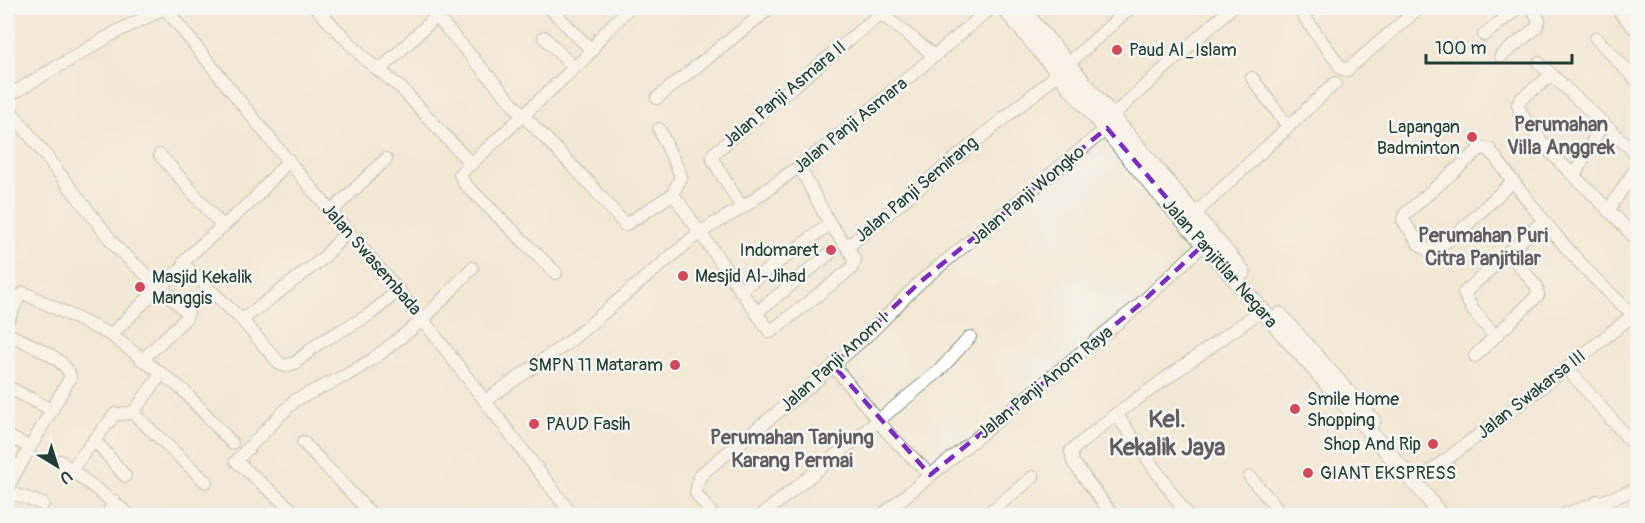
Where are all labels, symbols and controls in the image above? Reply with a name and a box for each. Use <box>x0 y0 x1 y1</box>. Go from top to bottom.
scale bar <box>1426 27 1572 65</box>
street label: Jalan Panji Asmara II <box>718 36 850 152</box>
text: 100 m <box>1435 37 1487 60</box>
place label: Paud Al_Islam <box>1129 39 1237 62</box>
marker: Paud Al_Islam <box>1110 43 1124 57</box>
street label: Jalan Panji Asmara <box>789 72 911 178</box>
district label: Perumahan Villa Anggrek <box>1507 112 1616 160</box>
place label: Lapangan Badminton <box>1377 116 1460 160</box>
marker: Lapangan Badminton <box>1465 130 1479 144</box>
street label: Jalan Panji Semirang <box>850 131 983 248</box>
street label: Jalan Panji Wongko <box>965 140 1090 250</box>
street label: Jalan Panjitilar Negara <box>1157 194 1282 333</box>
street label: Jalan Swasembada <box>317 198 427 320</box>
district label: Perumahan Puri Citra Panjitilar <box>1418 223 1548 271</box>
place label: Indomaret <box>740 239 820 262</box>
marker: Indomaret <box>824 243 838 257</box>
place label: Mesjid Al-Jihad <box>695 265 806 288</box>
place label: Masjid Kekalik Manggis <box>152 266 253 310</box>
marker: Mesjid Al-Jihad <box>676 269 690 283</box>
marker: Masjid Kekalik Manggis <box>133 280 147 294</box>
street label: Jalan Panji Anom I <box>775 308 893 417</box>
street label: Jalan Panji Anom Raya <box>973 321 1118 444</box>
street label: Jalan Swakarsa III <box>1472 345 1590 444</box>
place label: SMPN 11 Mataram <box>528 354 663 377</box>
marker: SMPN 11 Mataram <box>668 358 682 372</box>
place label: Smile Home Shopping <box>1307 388 1399 432</box>
marker: Smile Home Shopping <box>1288 402 1302 416</box>
district label: Kel. Kekalik Jaya <box>1109 405 1225 462</box>
place label: PAUD Fasih <box>546 413 631 436</box>
marker: PAUD Fasih <box>527 417 541 431</box>
district label: Perumahan Tanjung Karang Permai <box>710 425 874 473</box>
place label: Shop And Rip <box>1323 433 1421 456</box>
north arrow <box>27 436 87 496</box>
marker: Shop And Rip <box>1426 437 1440 451</box>
place label: GIANT EKSPRESS <box>1320 462 1456 485</box>
text: U <box>55 466 76 488</box>
marker: GIANT EKSPRESS <box>1301 466 1315 480</box>

